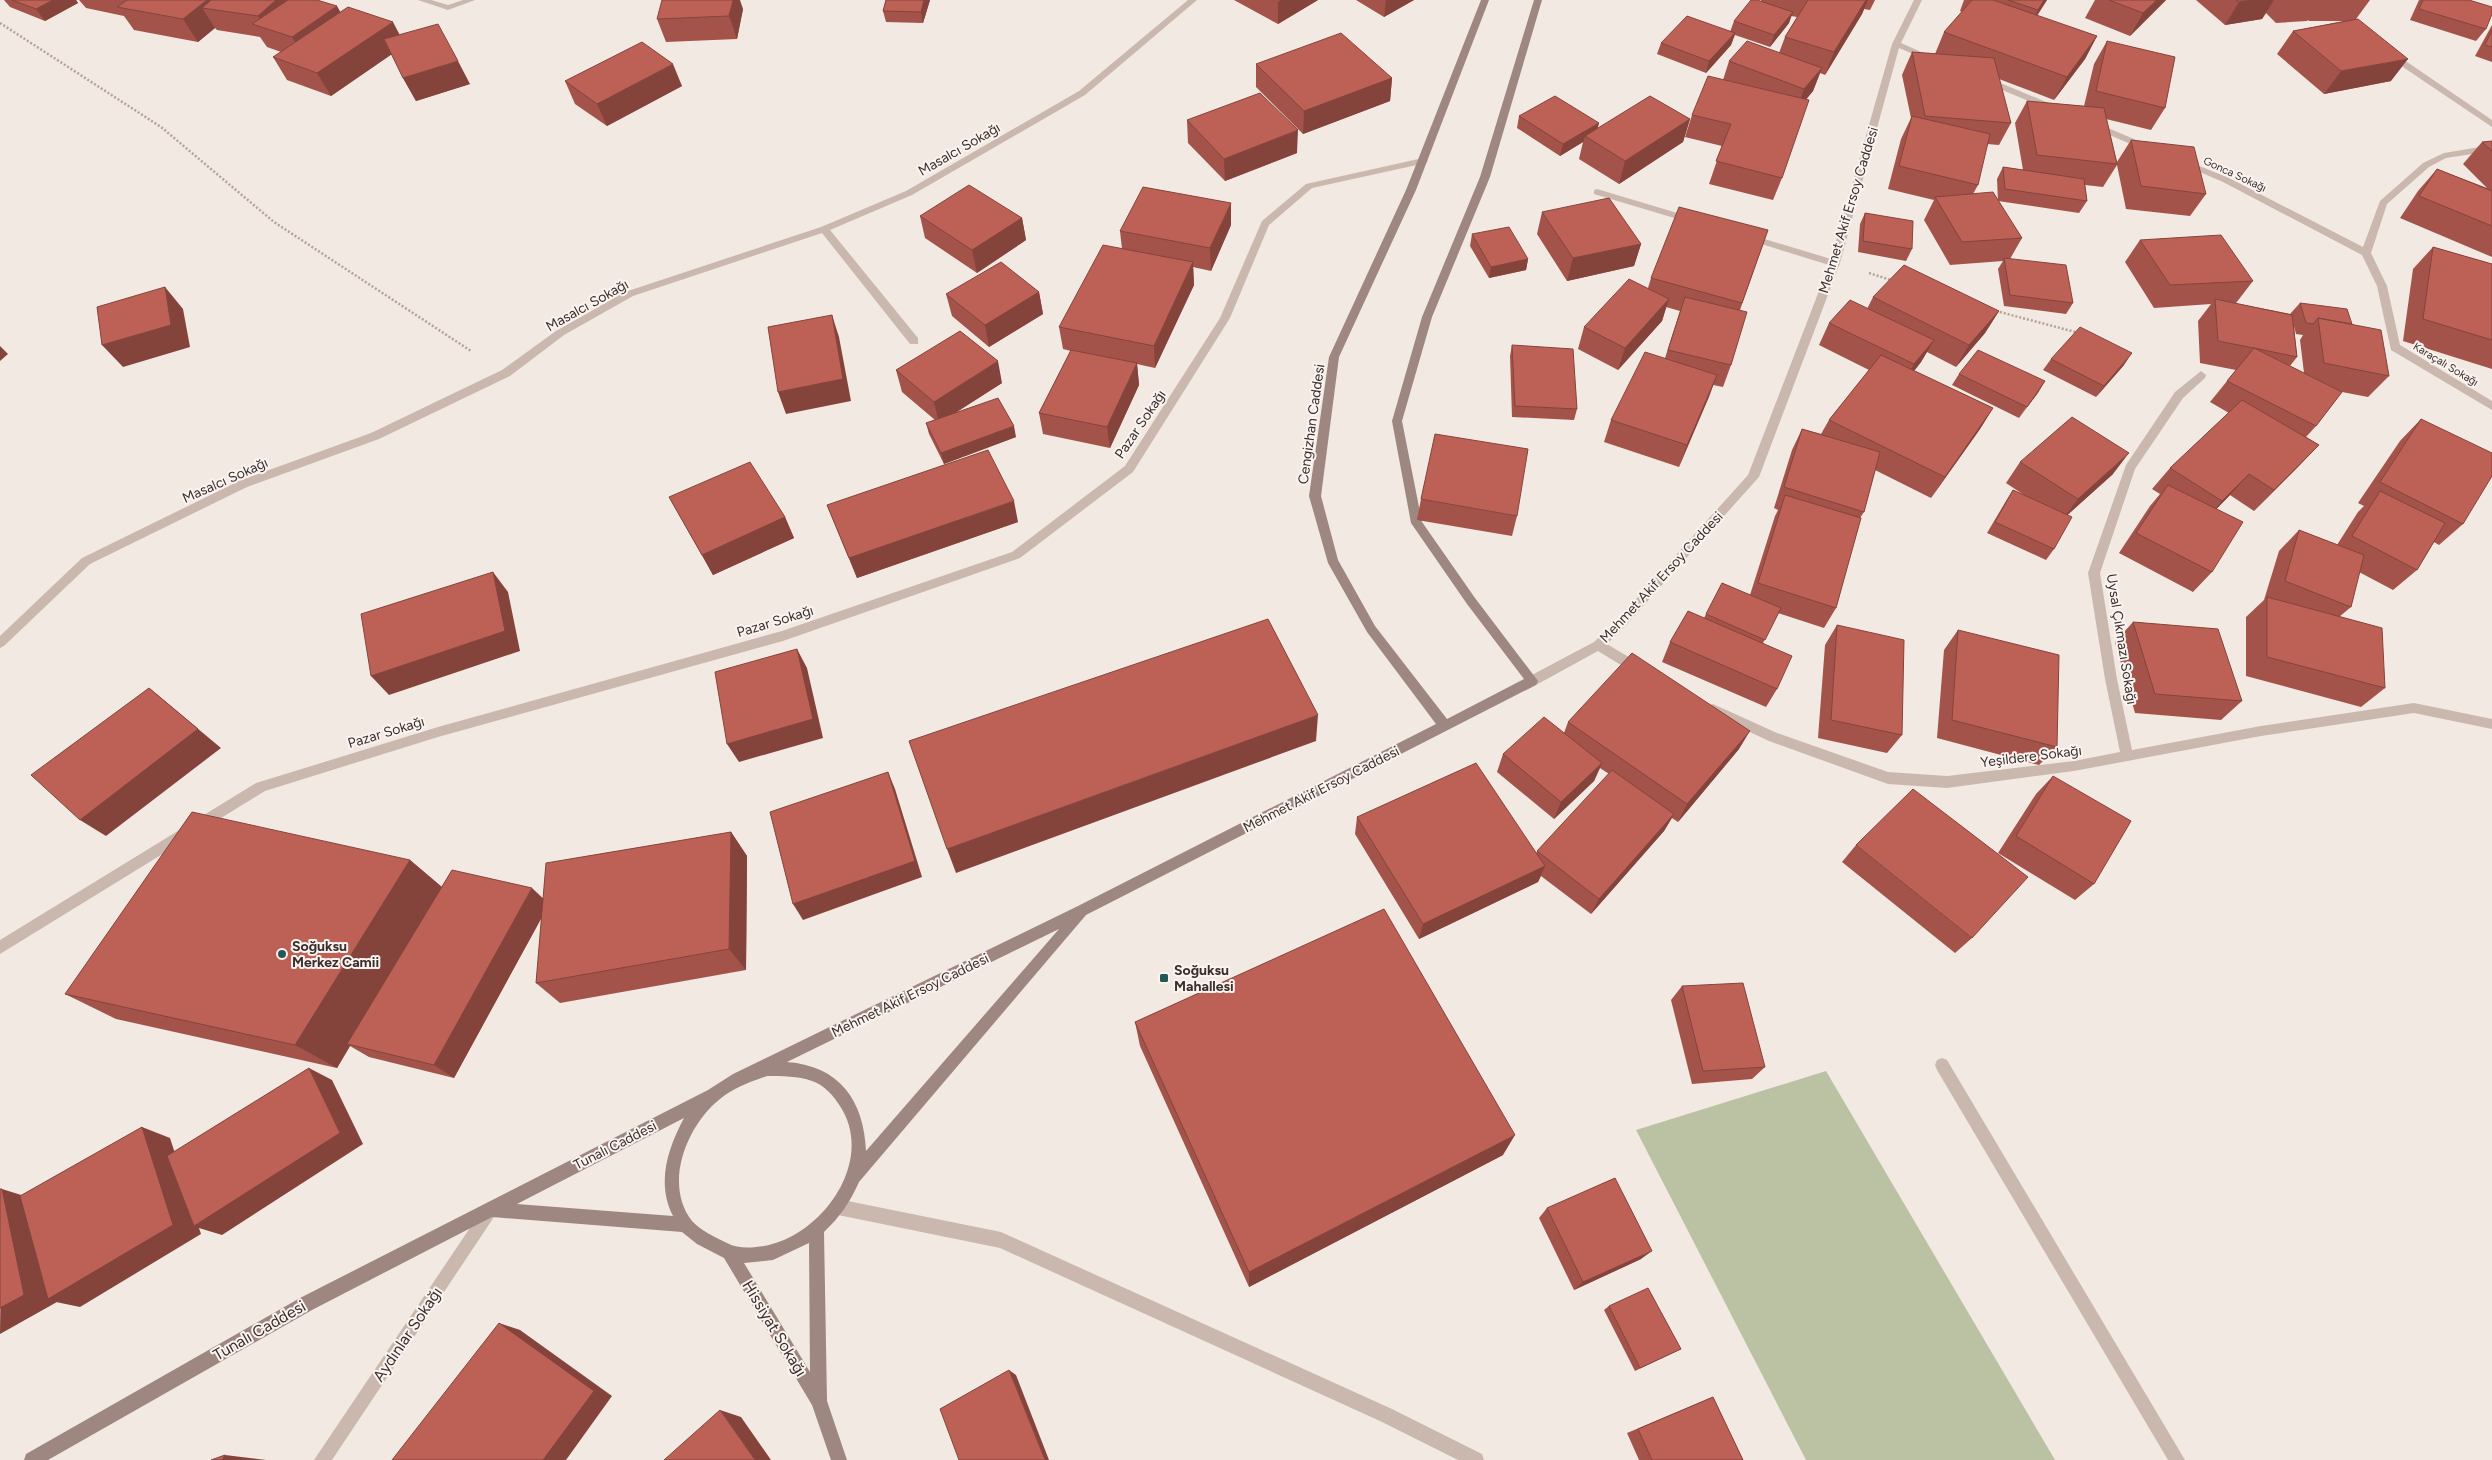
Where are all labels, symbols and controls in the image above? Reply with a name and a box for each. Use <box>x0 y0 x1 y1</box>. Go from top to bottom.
street label: Masalcı Sokağı <box>915 119 1003 180</box>
street label: Mehmet Akif Ersoy Caddesi <box>1815 125 1882 295</box>
street label: Gonca Sokağı <box>2201 154 2268 195</box>
street label: Masalcı Sokağı <box>543 276 632 335</box>
street label: Karaçalı Sokağı <box>2411 340 2481 389</box>
street label: Cengizhan Caddesi <box>1295 363 1328 485</box>
street label: Pazar Sokağı <box>1111 387 1170 462</box>
street label: Masalcı Sokağı <box>180 454 271 507</box>
street label: Mehmet Akif Ersoy Caddesi <box>1596 508 1727 646</box>
street label: Uysal Çıkmazı Sokağı <box>2103 572 2140 706</box>
street label: Pazar Sokağı <box>735 602 816 641</box>
street label: Pazar Sokağı <box>346 713 427 752</box>
street label: Yeşildere Sokağı <box>1979 742 2083 771</box>
street label: Mehmet Akif Ersoy Caddesi <box>1240 743 1402 836</box>
place label: Soğuksu Merkez Camii <box>292 938 379 971</box>
marker: Soğuksu Merkez Camii <box>276 948 288 960</box>
street label: Mehmet Akif Ersoy Caddesi <box>829 950 992 1041</box>
place label: Soğuksu Mahallesi <box>1174 962 1234 995</box>
marker: Soğuksu Mahallesi <box>1158 972 1170 984</box>
street label: Tunalı Caddesi <box>571 1117 659 1174</box>
street label: Hissiyat Sokağı <box>738 1277 811 1380</box>
street label: Aydınlar Sokağı <box>369 1283 446 1385</box>
street label: Tunalı Caddesi <box>210 1296 309 1365</box>

